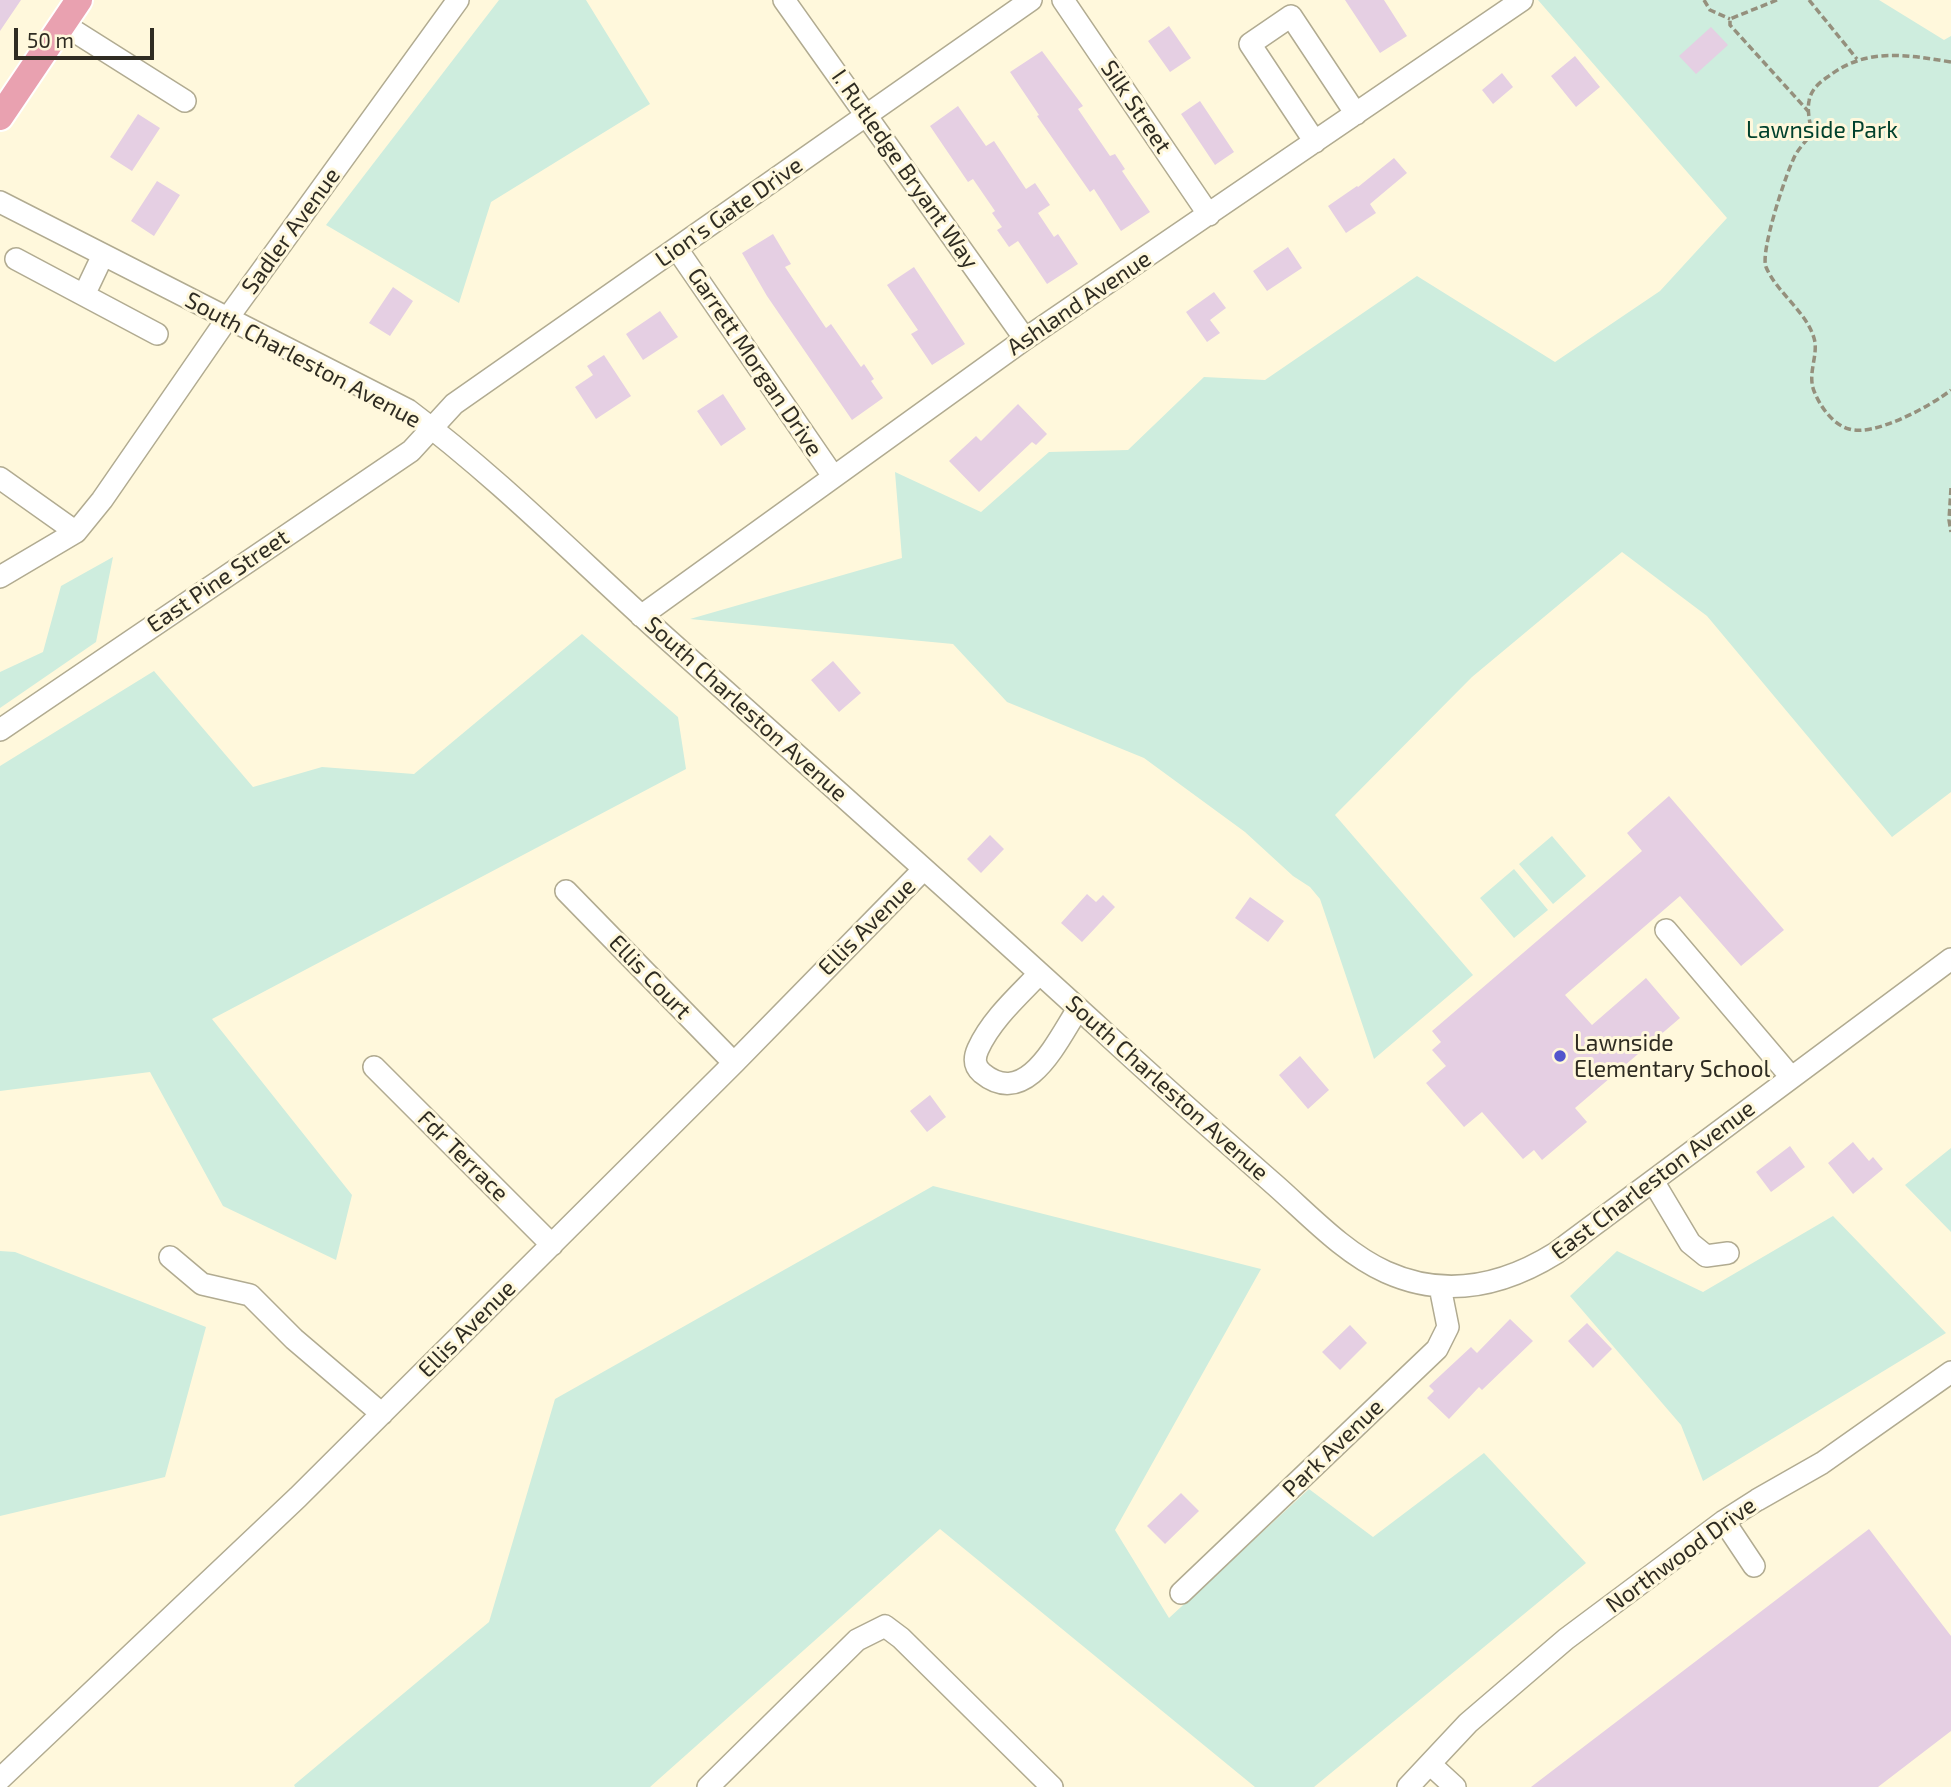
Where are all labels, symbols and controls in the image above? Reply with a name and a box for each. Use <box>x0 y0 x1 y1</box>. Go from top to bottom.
scale bar <box>18 14 158 58</box>
text: 50 m <box>27 27 74 52</box>
street label: Silk Street <box>1095 55 1177 159</box>
street label: I. Rutledge Bryant Way <box>826 64 984 274</box>
park label: Lawnside Park <box>1746 116 1898 144</box>
street label: Lion's Gate Drive <box>650 151 808 273</box>
street label: Sadler Avenue <box>236 162 346 300</box>
street label: Ashland Avenue <box>1002 245 1156 361</box>
street label: Garrett Morgan Drive <box>682 263 828 461</box>
street label: South Charleston Avenue <box>180 286 426 434</box>
street label: East Pine Street <box>142 523 294 639</box>
street label: South Charleston Avenue <box>639 611 853 807</box>
street label: Ellis Avenue <box>813 873 921 981</box>
street label: Ellis Court <box>603 929 697 1025</box>
street label: South Charleston Avenue <box>1060 990 1274 1186</box>
place label: Lawnside Elementary School <box>1574 1029 1770 1083</box>
marker: Lawnside Elementary School <box>1552 1048 1568 1064</box>
street label: East Charleston Avenue <box>1546 1094 1760 1266</box>
street label: Fdr Terrace <box>412 1105 514 1207</box>
street label: Ellis Avenue <box>413 1275 521 1383</box>
street label: Park Avenue <box>1277 1393 1389 1503</box>
street label: Northwood Drive <box>1601 1491 1761 1619</box>

